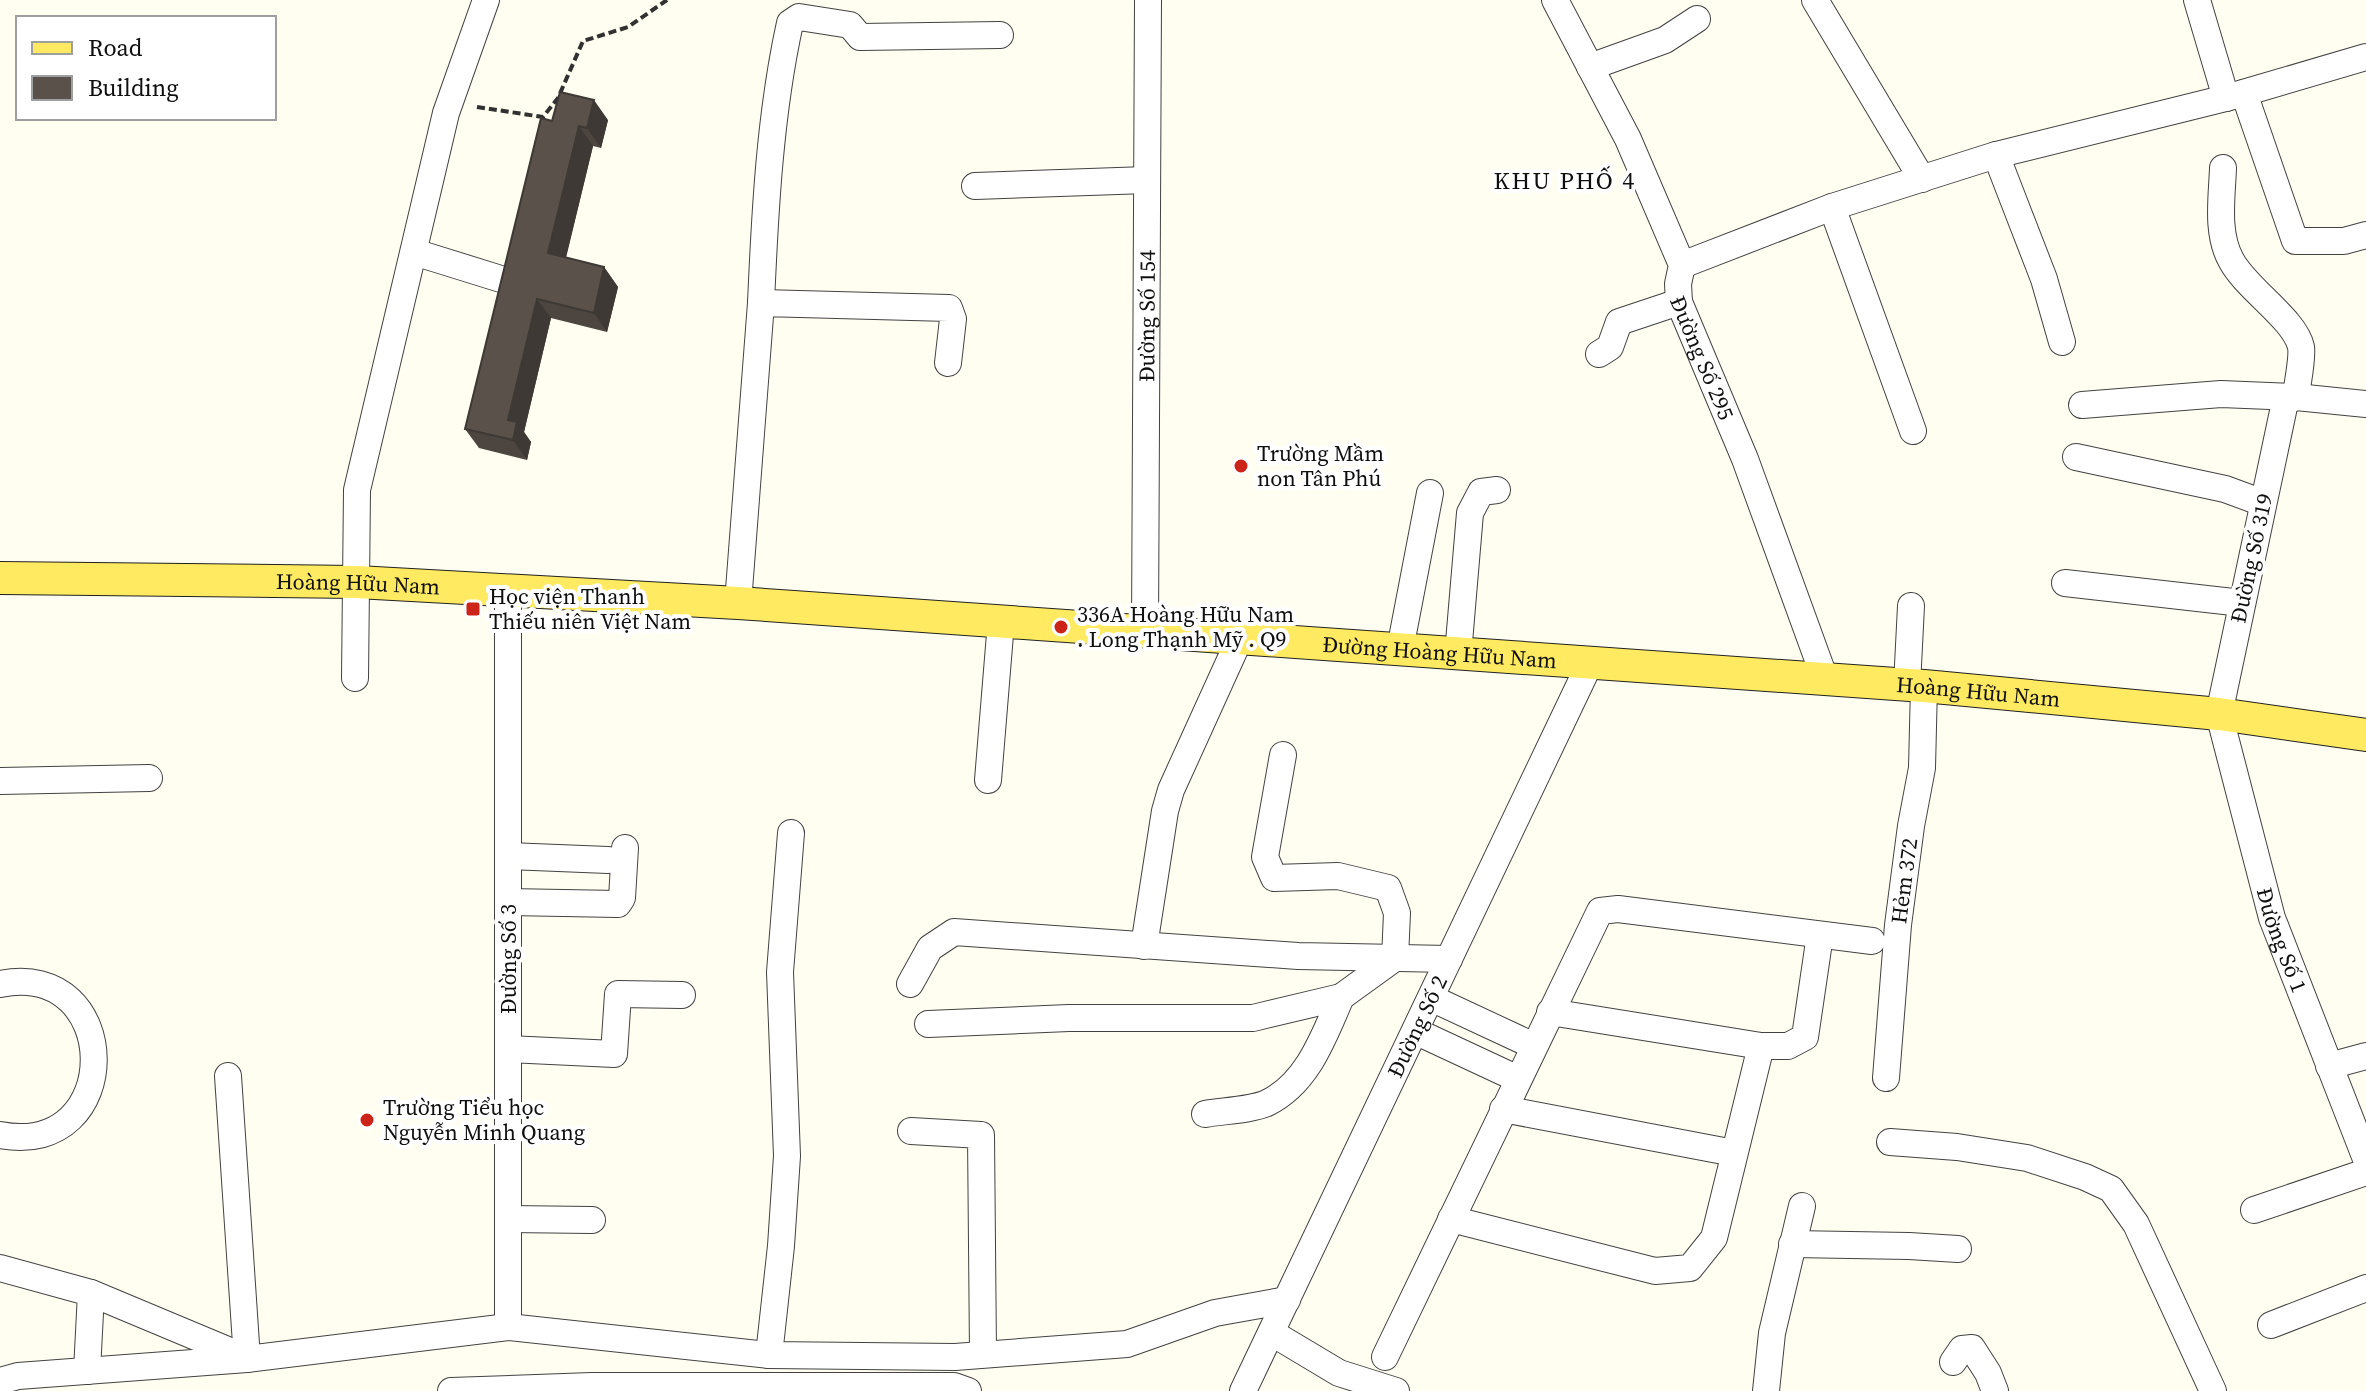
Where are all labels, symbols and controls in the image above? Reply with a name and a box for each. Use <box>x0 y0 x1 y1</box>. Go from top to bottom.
legend <box>16 16 276 120</box>
text: Road <box>88 31 143 64</box>
text: Building <box>88 71 179 104</box>
district label: KHU PHỐ 4 <box>1494 164 1636 197</box>
street label: Đường Số 154 <box>1131 250 1162 382</box>
street label: Đường Số 295 <box>1663 291 1742 424</box>
place label: Trường Mầm non Tân Phú <box>1257 438 1384 493</box>
marker: Trường Mầm non Tân Phú <box>1232 457 1250 475</box>
street label: Đường Số 319 <box>2223 490 2279 626</box>
street label: Hoàng Hữu Nam <box>276 566 441 602</box>
place label: Học viện Thanh Thiếu niên Việt Nam <box>489 581 691 636</box>
place label: 336A Hoàng Hữu Nam . Long Thạnh Mỹ . Q9 <box>1077 599 1294 654</box>
marker: Học viện Thanh Thiếu niên Việt Nam <box>464 600 482 618</box>
marker: 336A Hoàng Hữu Nam . Long Thạnh Mỹ . Q9 <box>1052 618 1070 636</box>
street label: Đường Hoàng Hữu Nam <box>1321 629 1558 675</box>
street label: Hoàng Hữu Nam <box>1895 669 2062 714</box>
street label: Hẻm 372 <box>1883 836 1924 926</box>
street label: Đường Số 1 <box>2250 884 2315 997</box>
street label: Đường Số 3 <box>493 904 523 1014</box>
street label: Đường Số 2 <box>1380 970 1454 1082</box>
place label: Trường Tiểu học Nguyễn Minh Quang <box>383 1092 585 1147</box>
marker: Trường Tiểu học Nguyễn Minh Quang <box>358 1111 376 1129</box>

